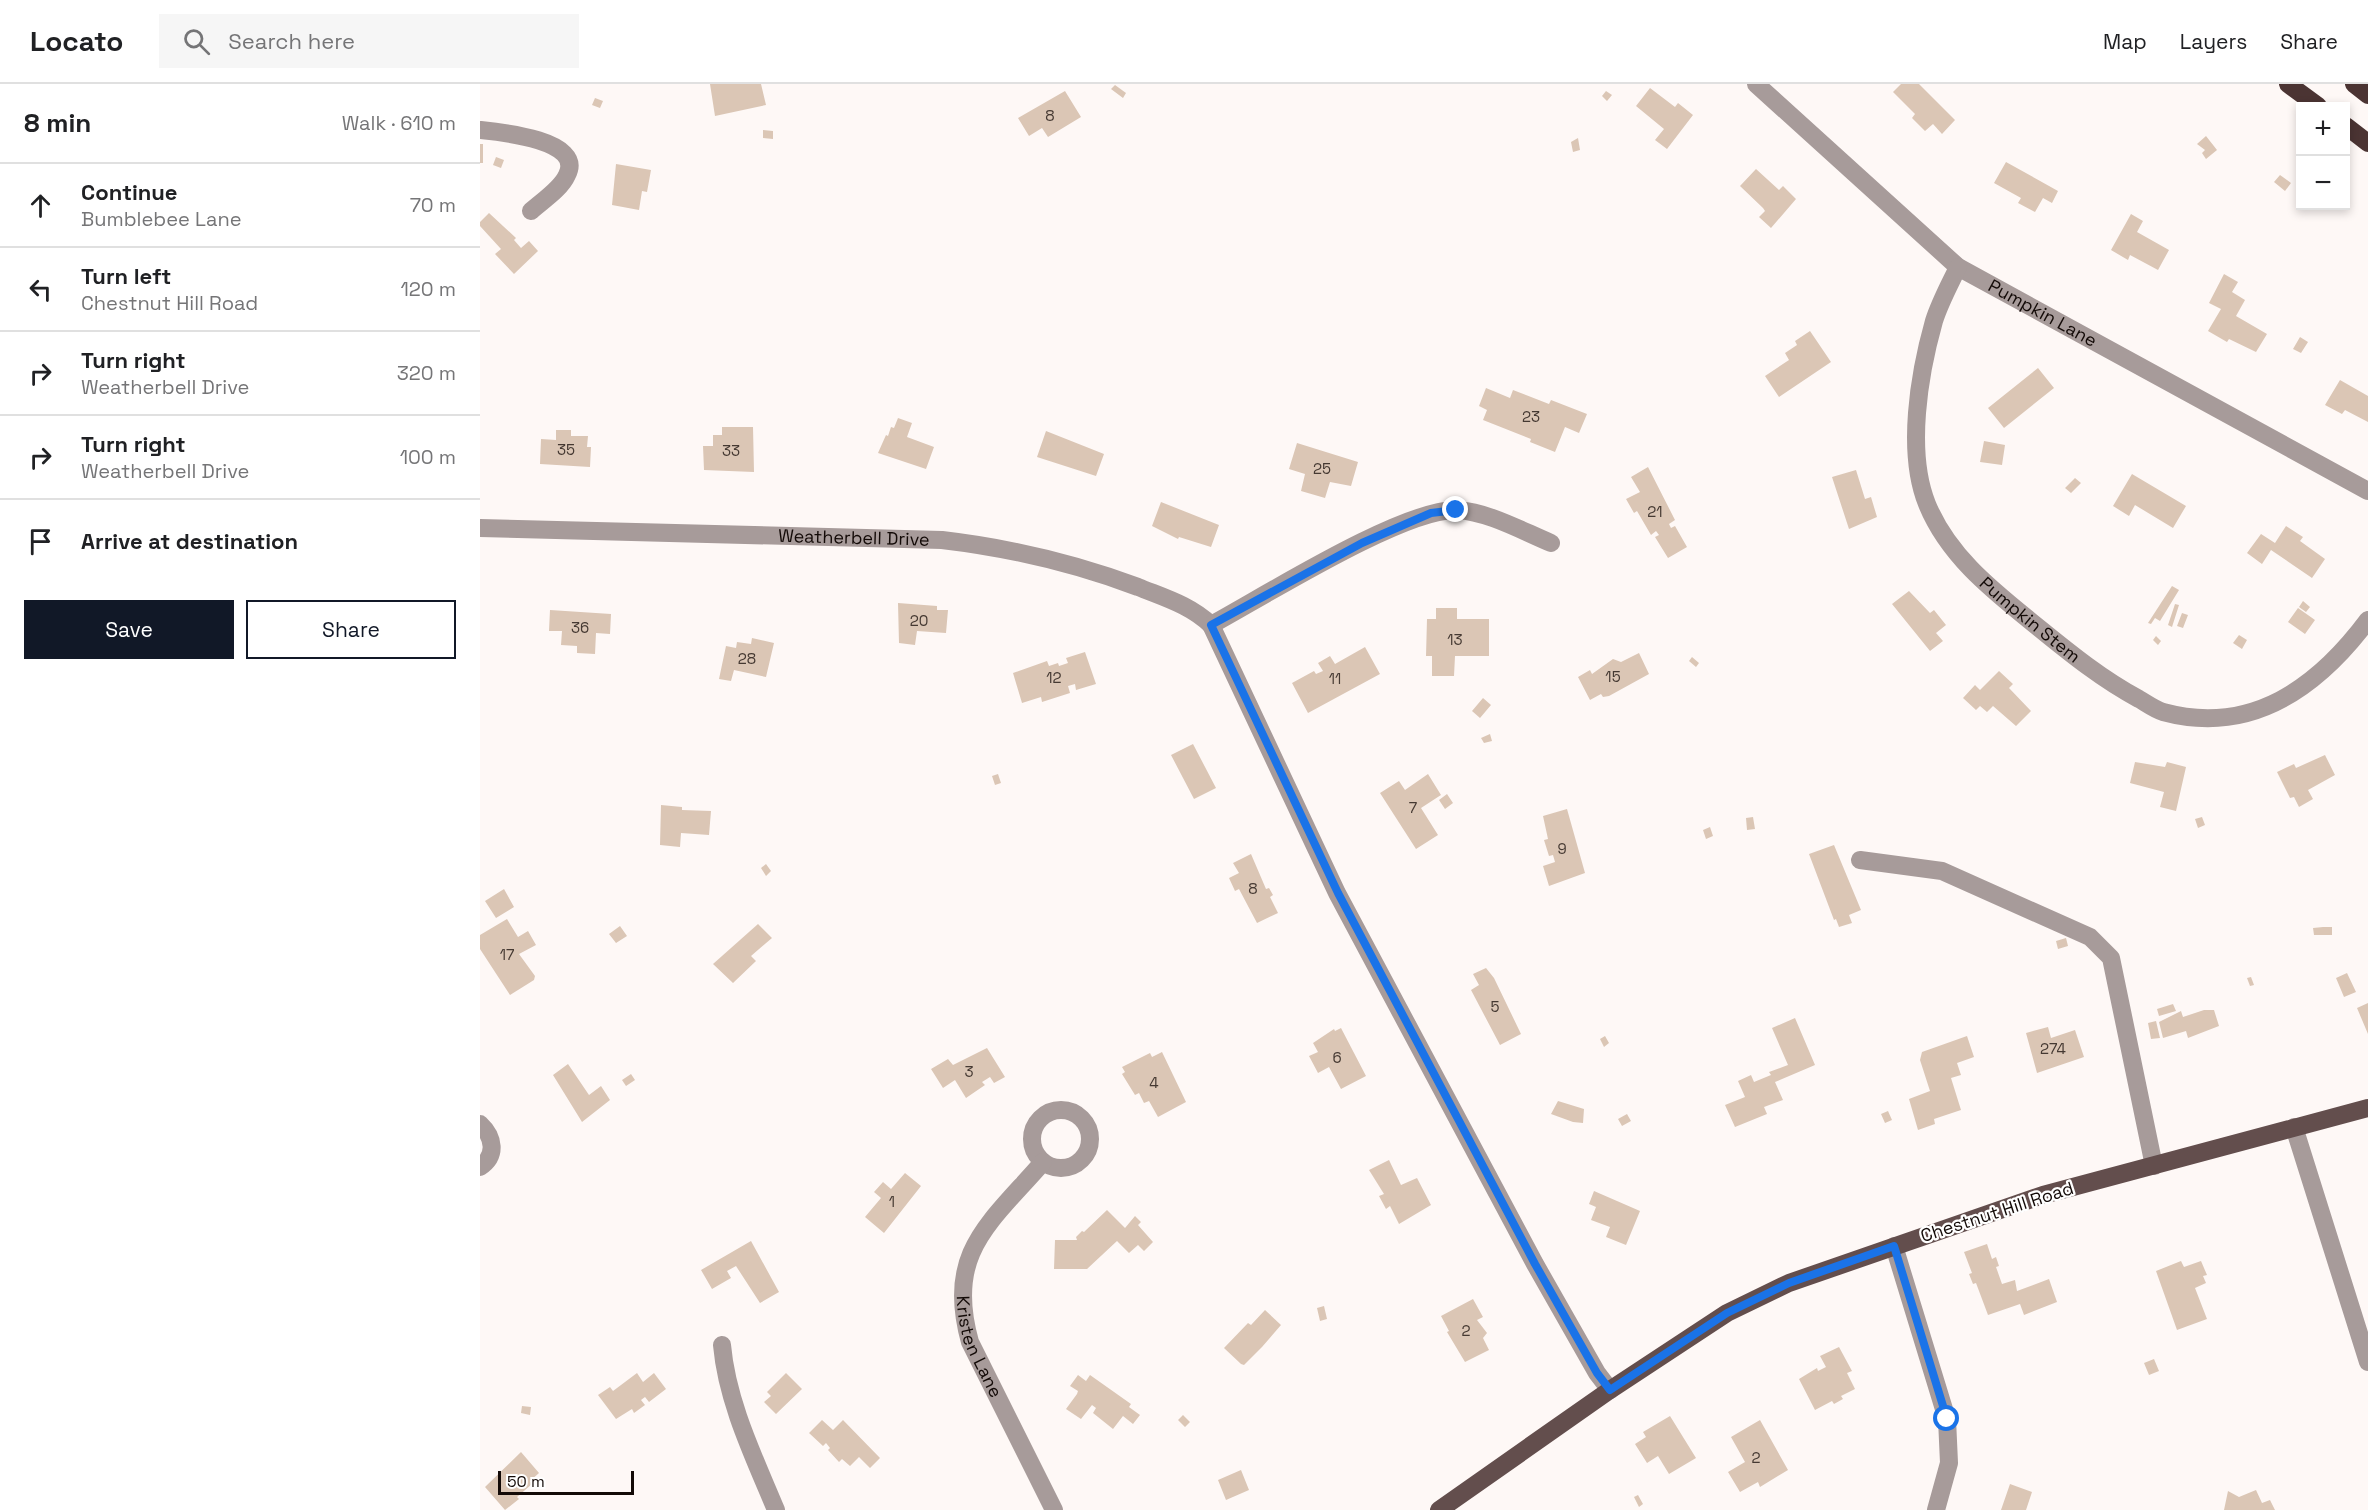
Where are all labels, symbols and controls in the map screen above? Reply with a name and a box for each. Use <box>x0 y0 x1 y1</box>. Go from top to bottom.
search box <box>159 14 579 68</box>
text: Locato <box>30 23 123 59</box>
icon: search <box>180 25 213 58</box>
text: Search here <box>228 27 355 55</box>
text: Map <box>2103 28 2147 55</box>
text: Layers <box>2180 28 2247 55</box>
text: Share <box>2280 28 2338 55</box>
map controls <box>2296 102 2350 210</box>
button: + <box>2296 102 2350 156</box>
text: 8 min <box>24 106 91 140</box>
house number: 8 <box>1045 106 1055 125</box>
text: Walk · 610 m <box>342 110 456 136</box>
button: − <box>2296 156 2350 210</box>
text: Continue <box>81 178 177 206</box>
icon: ahead <box>24 189 57 222</box>
text: 70 m <box>410 192 456 218</box>
text: Bumblebee Lane <box>81 206 242 232</box>
text: Turn left <box>81 262 171 290</box>
icon: left <box>24 273 57 306</box>
street label: Pumpkin Lane <box>1984 274 2101 352</box>
text: 120 m <box>400 276 456 302</box>
text: Chestnut Hill Road <box>81 290 258 316</box>
text: Turn right <box>81 346 186 374</box>
icon: right <box>24 357 57 390</box>
text: 320 m <box>397 360 456 386</box>
text: Weatherbell Drive <box>81 374 249 400</box>
house number: 23 <box>1522 407 1540 426</box>
text: Turn right <box>81 430 186 458</box>
house number: 35 <box>557 440 575 459</box>
icon: right <box>24 441 57 474</box>
house number: 33 <box>722 441 740 460</box>
text: 100 m <box>400 444 456 470</box>
text: Weatherbell Drive <box>81 458 249 484</box>
house number: 25 <box>1313 459 1331 478</box>
route end <box>1442 496 1468 522</box>
house number: 21 <box>1647 502 1663 521</box>
street label: Weatherbell Drive <box>778 524 930 551</box>
icon: arrive <box>24 525 57 558</box>
text: Arrive at destination <box>81 527 298 555</box>
street label: Pumpkin Stem <box>1975 571 2085 668</box>
button: Save <box>24 600 234 659</box>
button: Share <box>246 600 456 659</box>
house number: 20 <box>910 611 928 630</box>
house number: 36 <box>571 618 589 637</box>
house number: 13 <box>1447 630 1463 649</box>
house number: 28 <box>738 649 756 668</box>
house number: 15 <box>1605 667 1621 686</box>
house number: 12 <box>1046 668 1062 687</box>
house number: 11 <box>1329 669 1341 688</box>
house number: 7 <box>1409 798 1417 817</box>
house number: 9 <box>1557 839 1567 858</box>
house number: 8 <box>1248 879 1258 898</box>
house number: 17 <box>500 945 514 964</box>
house number: 5 <box>1491 997 1500 1016</box>
house number: 274 <box>2040 1039 2066 1058</box>
house number: 6 <box>1332 1048 1342 1067</box>
house number: 3 <box>964 1062 974 1081</box>
house number: 4 <box>1149 1073 1159 1092</box>
street label: Chestnut Hill Road <box>1917 1176 2076 1247</box>
house number: 1 <box>889 1192 895 1211</box>
street label: Kristen Lane <box>952 1295 1008 1401</box>
house number: 2 <box>1461 1321 1471 1340</box>
route start <box>1933 1405 1959 1431</box>
house number: 2 <box>1751 1448 1761 1467</box>
scale bar <box>498 1468 634 1496</box>
text: 50 m <box>507 1471 545 1492</box>

